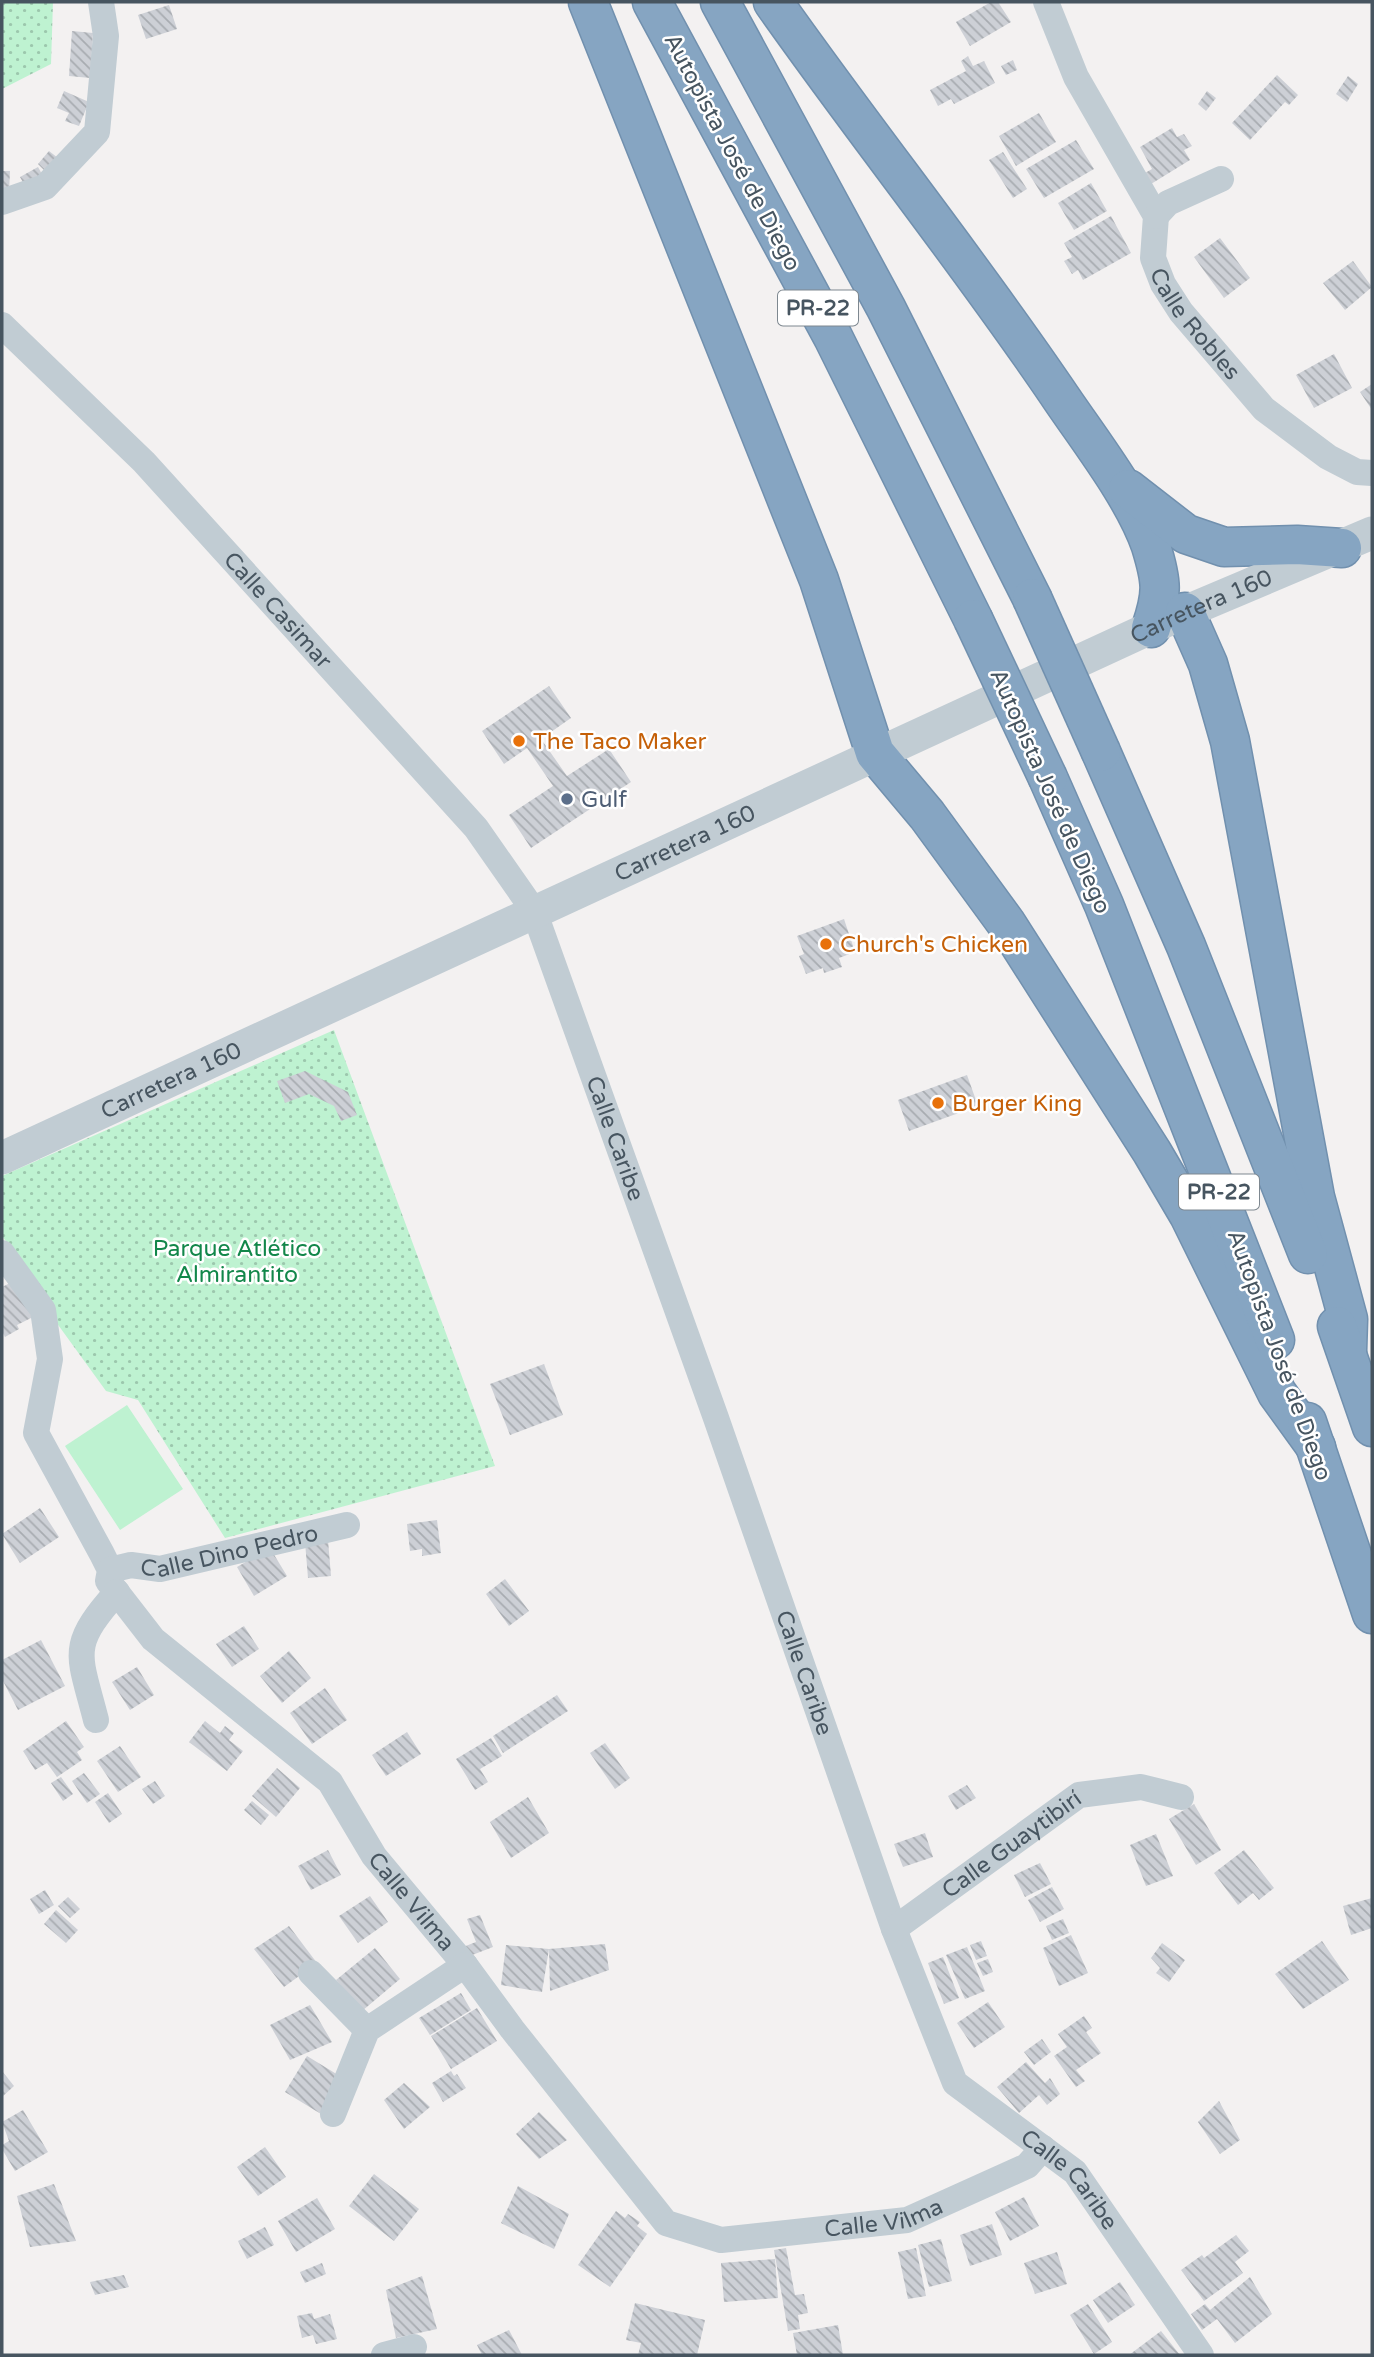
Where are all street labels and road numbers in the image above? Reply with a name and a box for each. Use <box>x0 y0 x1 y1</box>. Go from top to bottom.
street label: Autopista José de Diego <box>658 29 807 276</box>
street label: Calle Robles <box>1143 264 1246 386</box>
road number: PR-22 <box>778 290 858 326</box>
street label: Calle Casimar <box>217 546 338 675</box>
street label: Carretera 160 <box>1126 564 1277 650</box>
street label: Autopista José de Diego <box>983 665 1117 918</box>
street label: Carretera 160 <box>610 799 760 888</box>
street label: Carretera 160 <box>96 1036 246 1126</box>
street label: Calle Caribe <box>579 1072 650 1205</box>
road number: PR-22 <box>1179 1174 1259 1210</box>
street label: Autopista José de Diego <box>1221 1226 1338 1485</box>
street label: Calle Dino Pedro <box>139 1519 321 1584</box>
street label: Calle Caribe <box>769 1607 838 1739</box>
street label: Calle Guaytibirí <box>937 1785 1088 1905</box>
street label: Calle Vilma <box>362 1847 460 1957</box>
street label: Calle Caribe <box>1015 2124 1124 2235</box>
street label: Calle Vilma <box>823 2193 947 2244</box>

